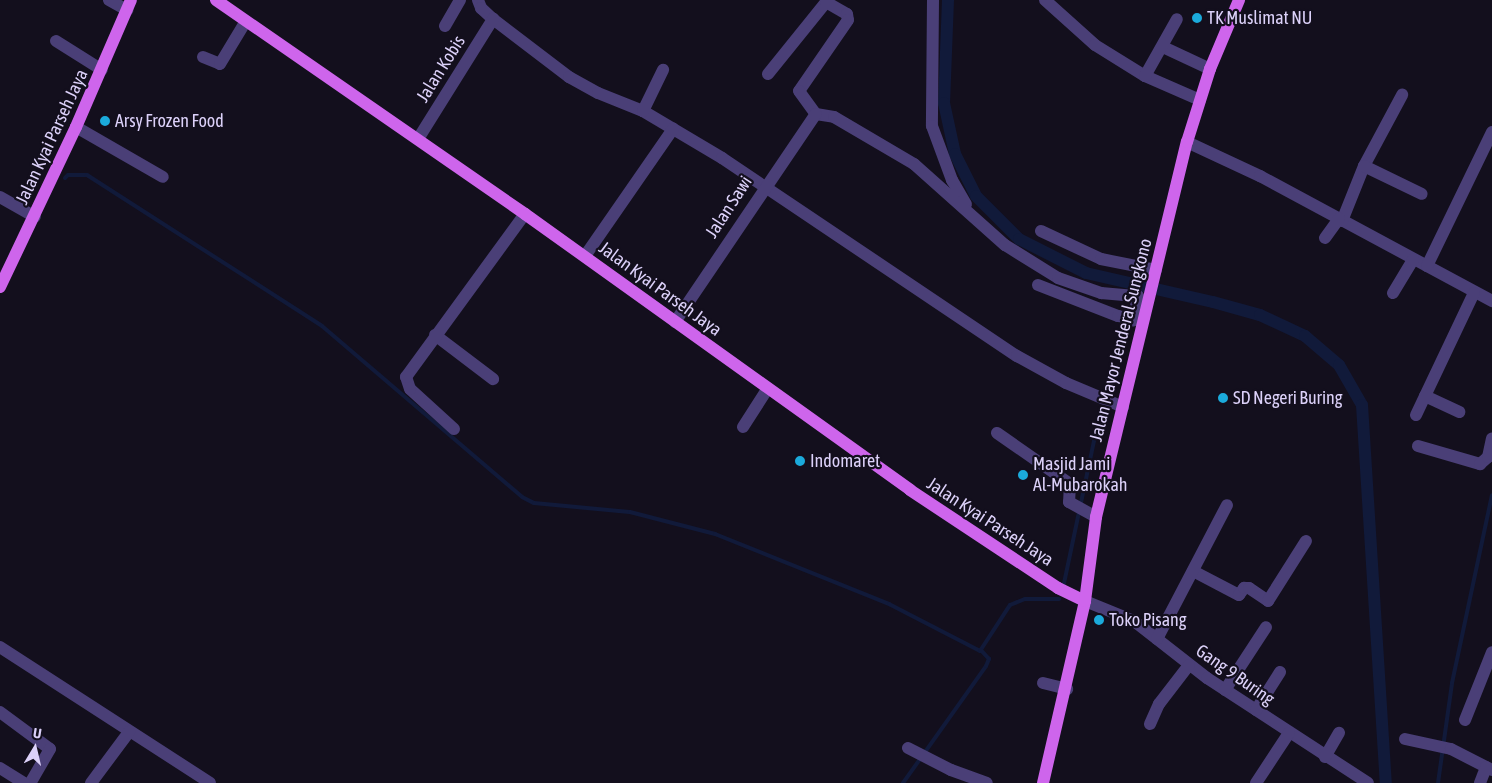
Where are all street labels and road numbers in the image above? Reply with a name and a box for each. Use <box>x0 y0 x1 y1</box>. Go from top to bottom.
street label: Jalan Kobis <box>412 32 470 106</box>
street label: Jalan Kyai Parseh Jaya <box>11 66 93 208</box>
street label: Jalan Sawi <box>701 172 757 242</box>
street label: Jalan Mayor Jenderal Sungkono <box>1085 236 1157 444</box>
street label: Jalan Kyai Parseh Jaya <box>594 237 726 341</box>
street label: Jalan Kyai Parseh Jaya <box>923 473 1057 571</box>
street label: Gang 9 Buring <box>1192 640 1278 710</box>

